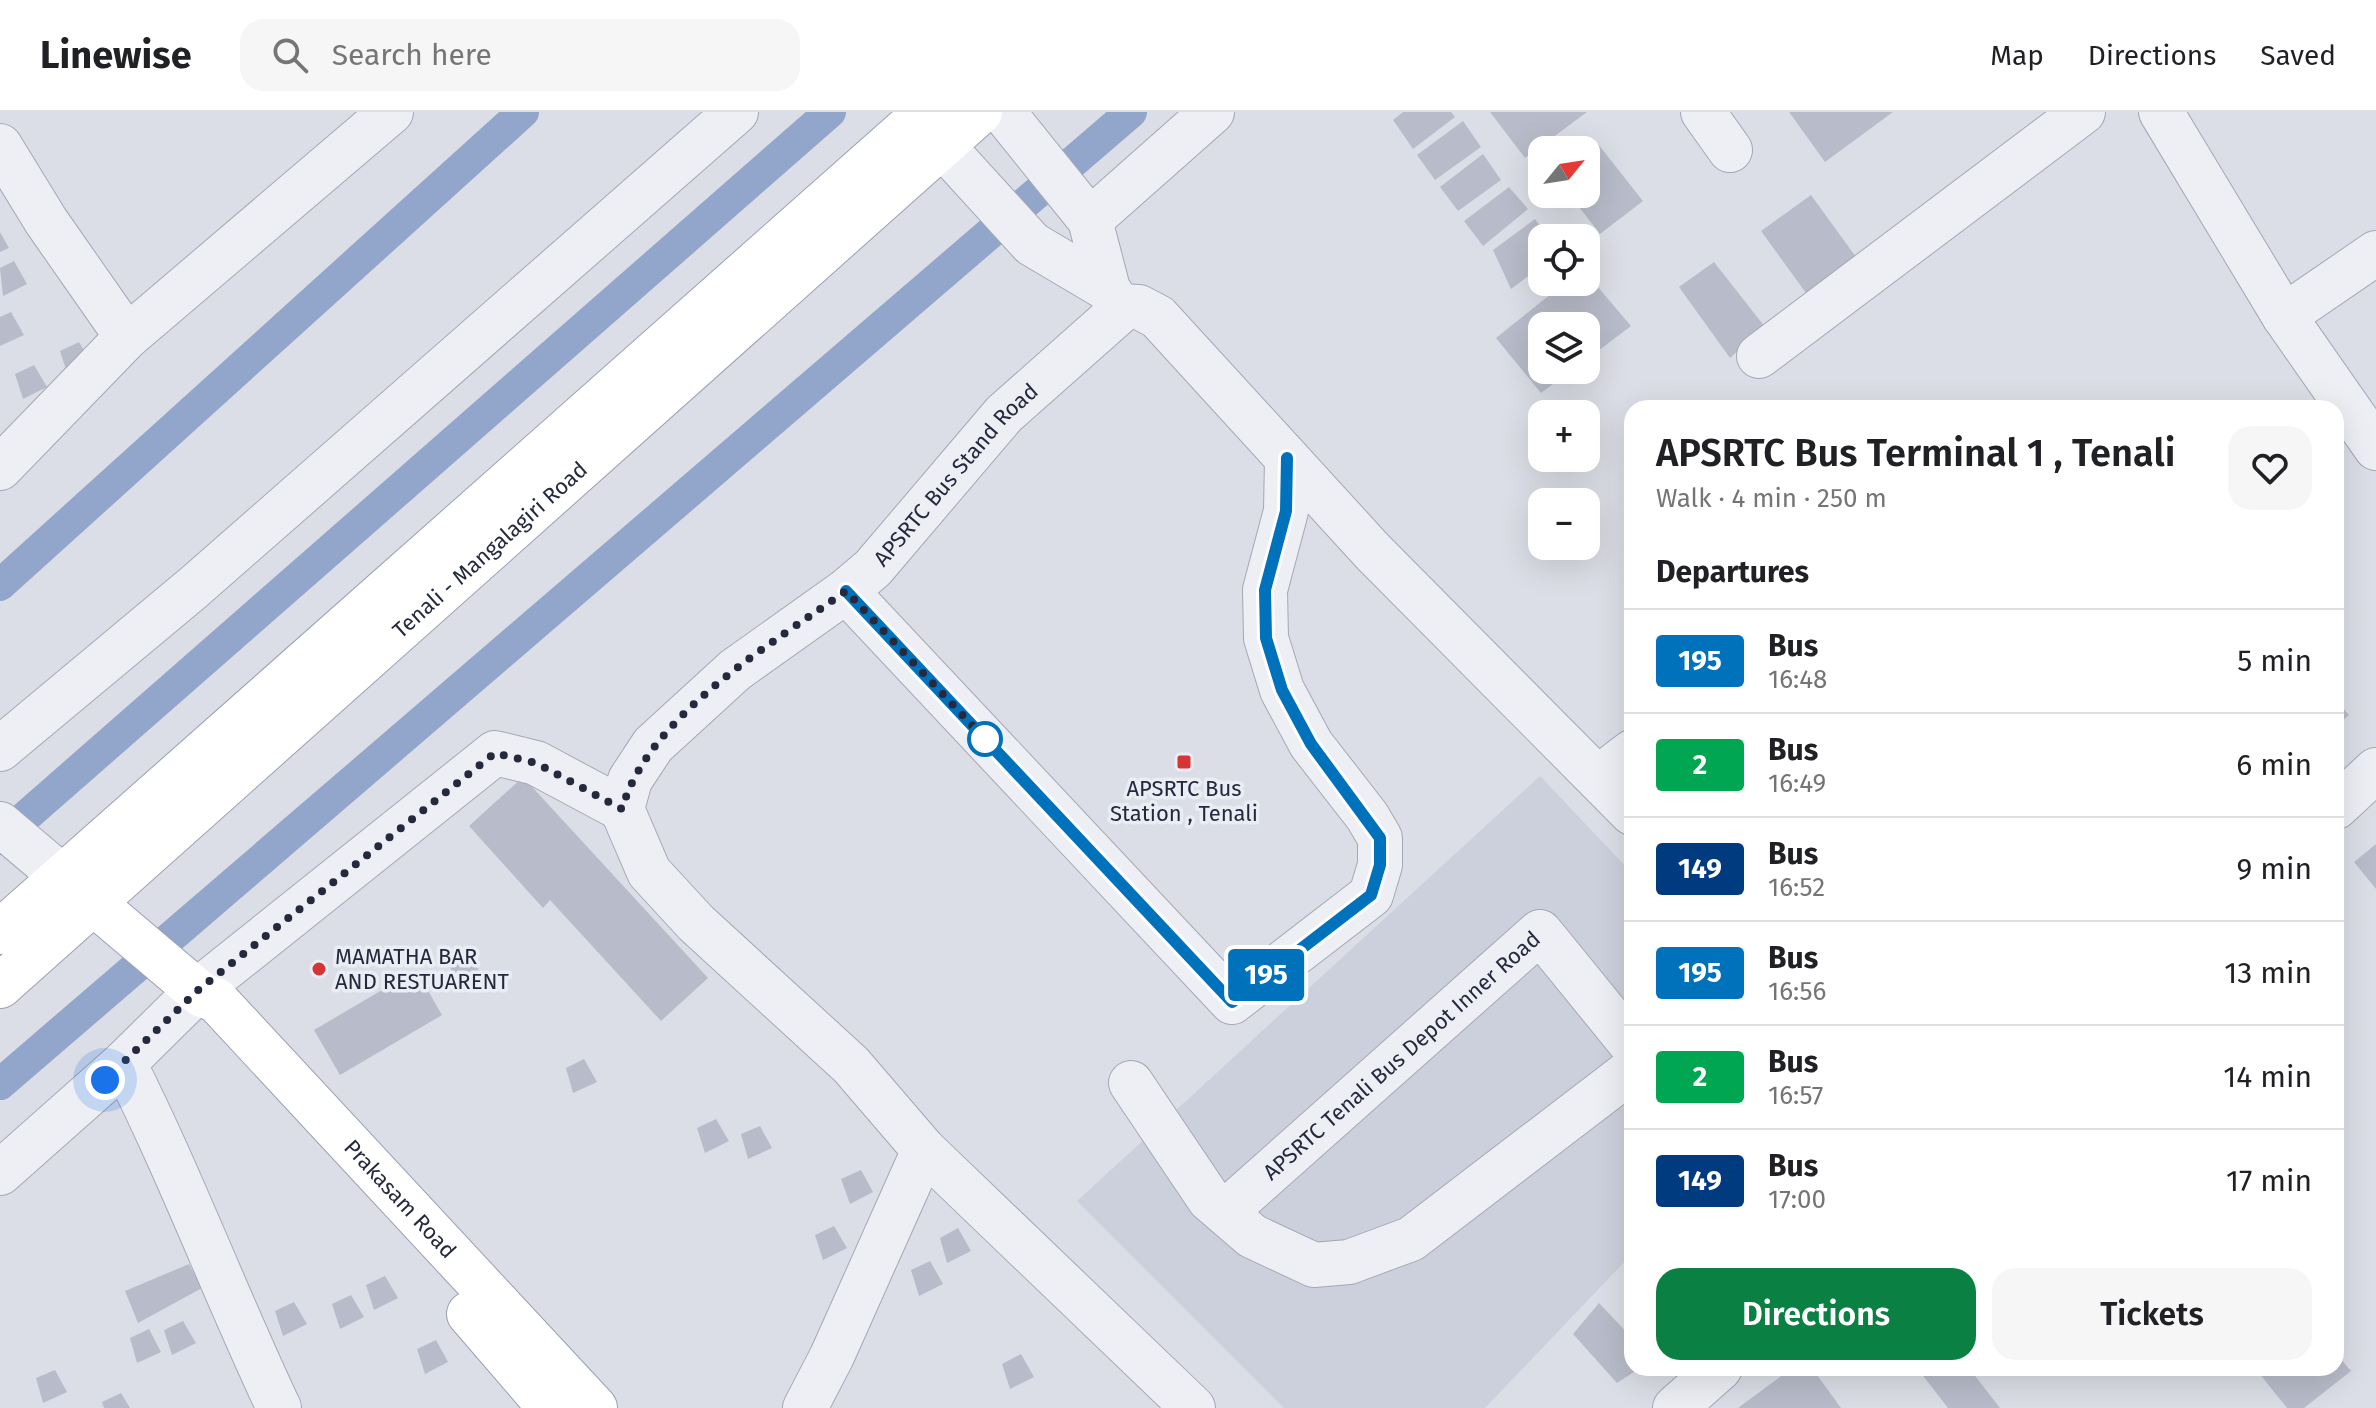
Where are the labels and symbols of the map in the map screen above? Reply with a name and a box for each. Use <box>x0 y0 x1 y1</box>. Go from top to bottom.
north arrow <box>1528 136 1600 208</box>
street label: APSRTC Bus Stand Road <box>868 378 1043 572</box>
street label: Tenali - Mangalagiri Road <box>387 456 593 644</box>
unlabelled marker <box>968 722 1002 756</box>
marker: APSRTC Bus Station , Tenali <box>1175 753 1193 771</box>
place label: APSRTC Bus Station , Tenali <box>1110 775 1258 827</box>
street label: APSRTC Tenali Bus Depot Inner Road <box>1258 925 1546 1186</box>
place label: MAMATHA BAR AND RESTUARENT <box>335 943 509 995</box>
line badge: 195 <box>1220 949 1312 1001</box>
marker: MAMATHA BAR AND RESTUARENT <box>310 960 328 978</box>
your location <box>85 1060 125 1100</box>
street label: Prakasam Road <box>338 1134 462 1264</box>

